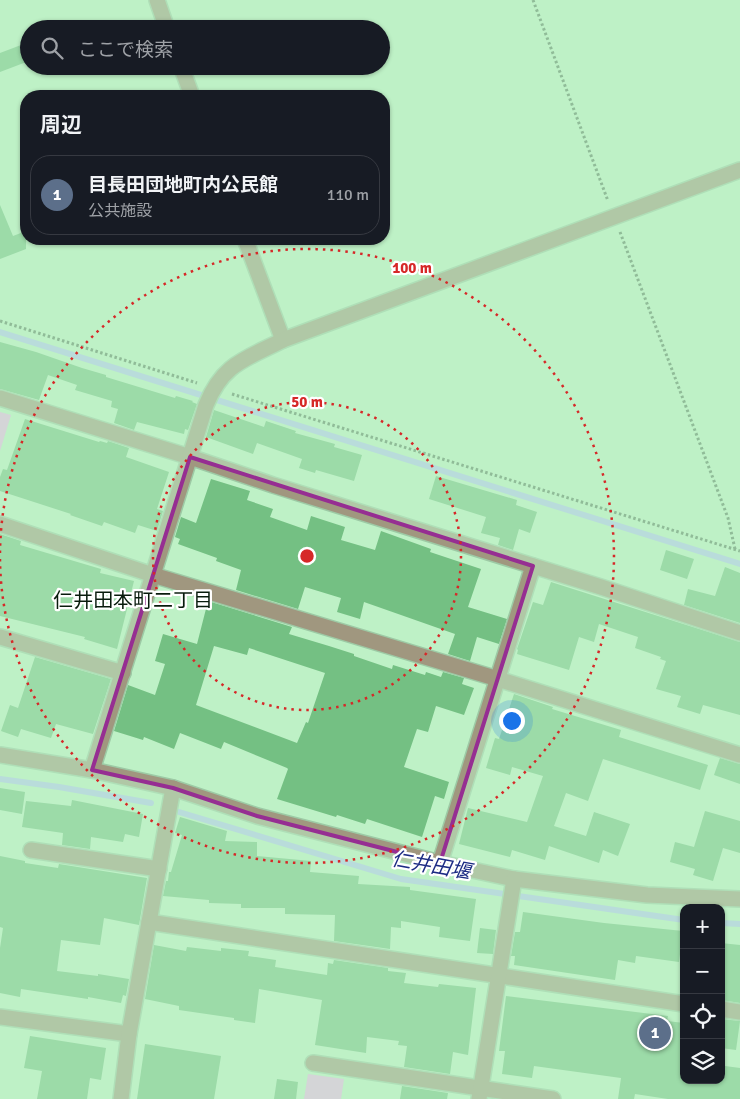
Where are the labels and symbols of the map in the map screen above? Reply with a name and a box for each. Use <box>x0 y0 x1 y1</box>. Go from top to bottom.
text: 100 m <box>392 259 432 277</box>
text: 50 m <box>291 393 323 411</box>
centre of rings <box>298 547 316 565</box>
district label: 仁井田本町二丁目 <box>53 588 213 613</box>
your location <box>499 708 525 734</box>
water label: 仁井田堰 <box>389 846 476 885</box>
pin: 1 <box>639 1014 671 1052</box>

